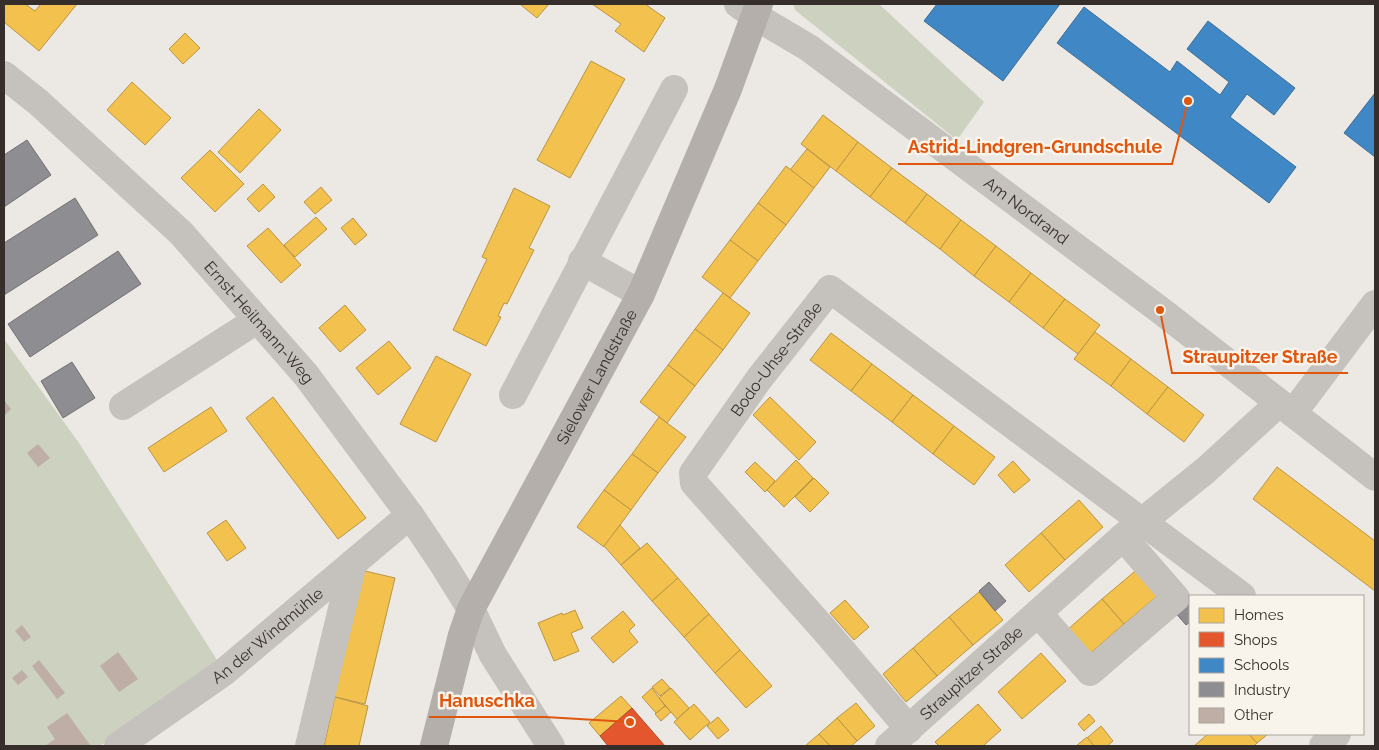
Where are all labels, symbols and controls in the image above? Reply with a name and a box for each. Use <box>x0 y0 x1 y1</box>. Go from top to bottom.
callout: Astrid-Lindgren-Grundschule <box>898 131 1172 164</box>
text: Astrid-Lindgren-Grundschule <box>908 136 1163 157</box>
street label: Am Nordrand <box>980 173 1072 248</box>
street label: Ernst-Heilmann-Weg <box>200 257 318 387</box>
street label: Bodo-Uhse-Straße <box>727 298 826 420</box>
street label: Sielower Landstraße <box>553 306 641 448</box>
callout: Straupitzer Straße <box>1172 340 1348 373</box>
text: Straupitzer Straße <box>1182 346 1338 367</box>
street label: An der Windmühle <box>208 584 327 688</box>
legend <box>1189 595 1364 735</box>
text: Homes <box>1234 606 1284 624</box>
street label: Straupitzer Straße <box>916 622 1027 724</box>
text: Shops <box>1234 631 1277 649</box>
text: Schools <box>1234 656 1289 674</box>
text: Industry <box>1234 681 1290 699</box>
callout: Hanuschka <box>429 684 545 717</box>
text: Hanuschka <box>439 690 535 711</box>
text: Other <box>1234 706 1274 724</box>

